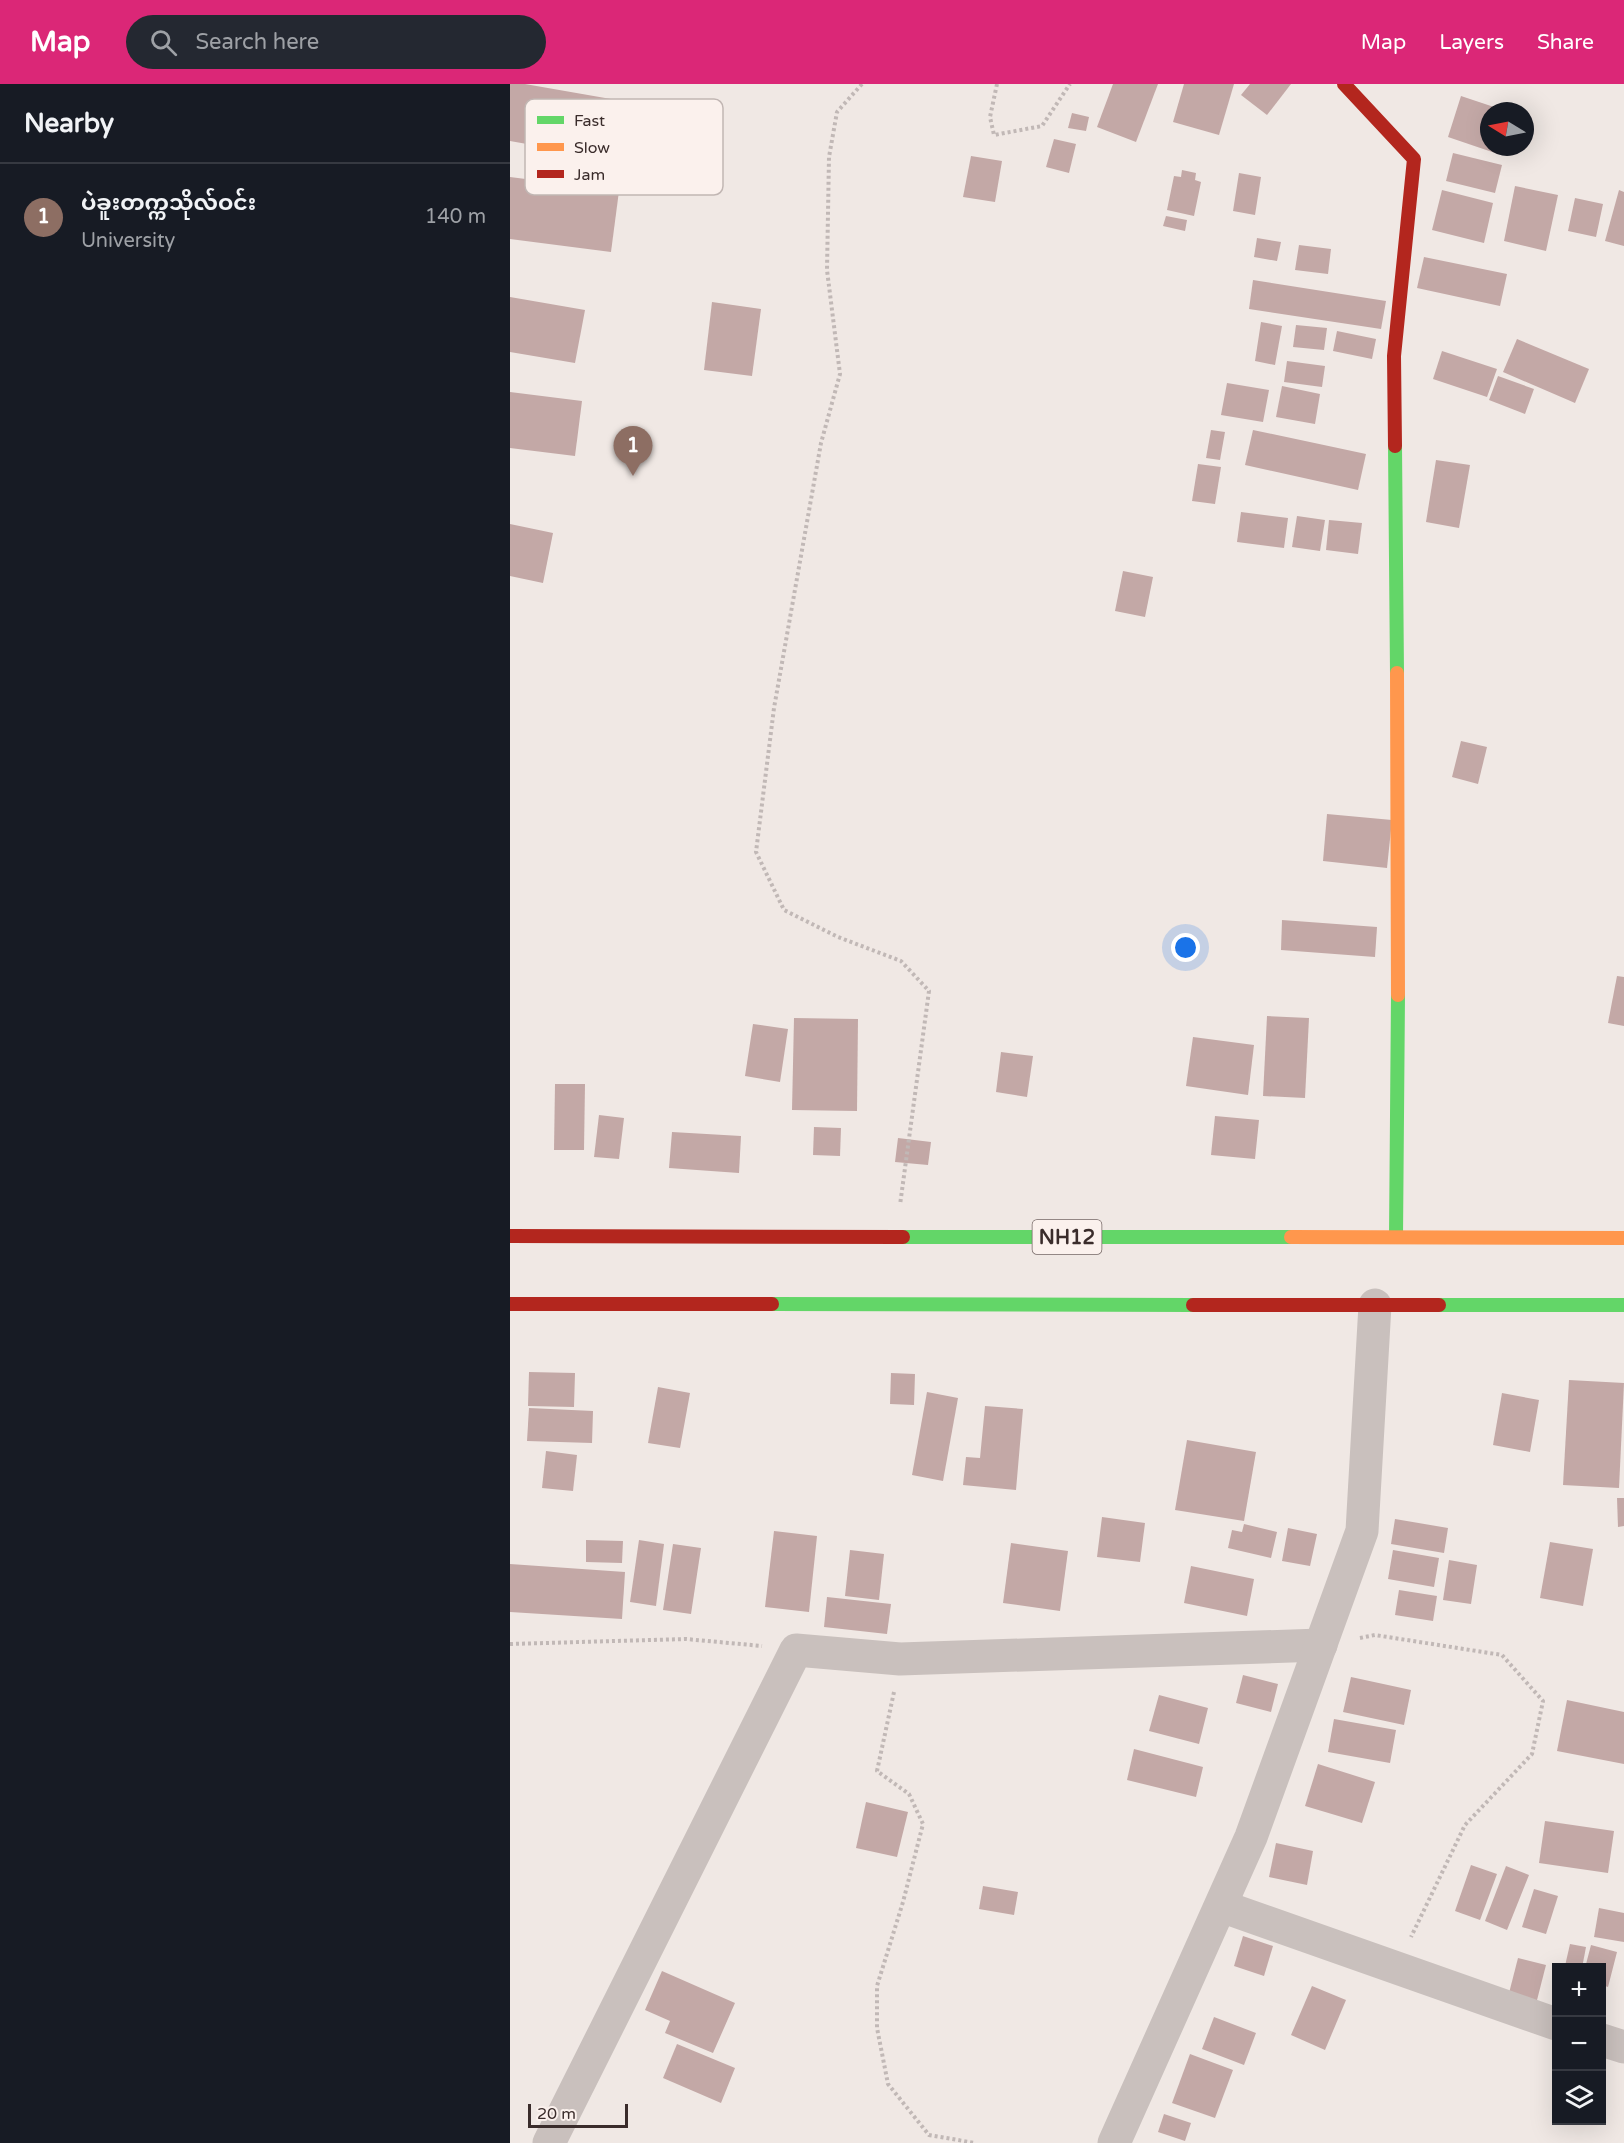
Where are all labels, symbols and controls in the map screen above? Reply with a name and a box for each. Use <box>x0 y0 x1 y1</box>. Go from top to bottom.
search box <box>126 15 546 69</box>
text: Map <box>30 25 90 59</box>
icon: search <box>147 26 180 59</box>
text: Search here <box>195 29 319 55</box>
text: Map <box>1361 30 1406 55</box>
text: Layers <box>1439 30 1504 55</box>
text: Share <box>1537 30 1594 55</box>
legend <box>525 99 723 195</box>
north arrow <box>1480 102 1534 156</box>
text: Nearby <box>24 108 114 139</box>
text: Fast <box>574 111 605 131</box>
text: Slow <box>574 138 610 158</box>
text: Jam <box>574 165 605 185</box>
text: ပဲခူးတက္ကသိုလ်ဝင်း <box>81 190 256 216</box>
text: 1 <box>37 205 50 229</box>
text: 140 m <box>425 205 486 229</box>
text: University <box>81 229 175 253</box>
pin: 1 <box>614 426 652 476</box>
your location <box>1171 933 1200 962</box>
road number: NH12 <box>1032 1220 1102 1254</box>
map controls <box>1552 1963 1606 2125</box>
button: + <box>1552 1963 1606 2017</box>
button: − <box>1552 2017 1606 2071</box>
button: layers <box>1552 2071 1606 2125</box>
scale bar <box>528 2101 628 2128</box>
text: 20 m <box>537 2104 576 2124</box>

